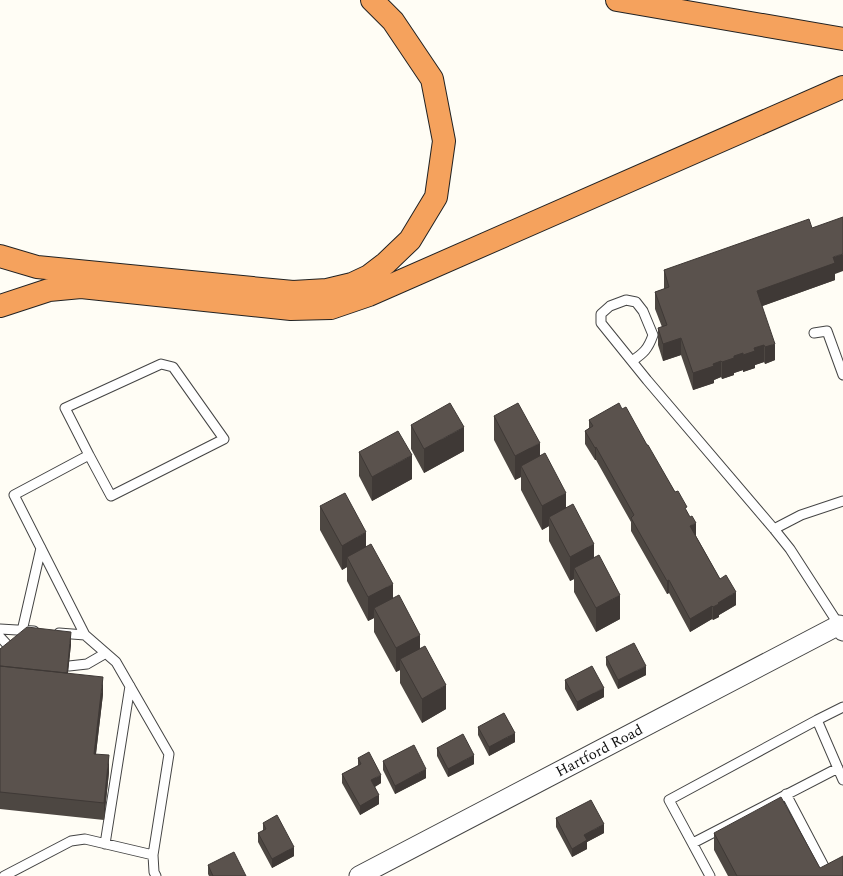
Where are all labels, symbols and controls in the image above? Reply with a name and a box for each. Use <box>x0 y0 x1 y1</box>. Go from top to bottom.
street label: Hartford Road <box>552 718 647 783</box>

